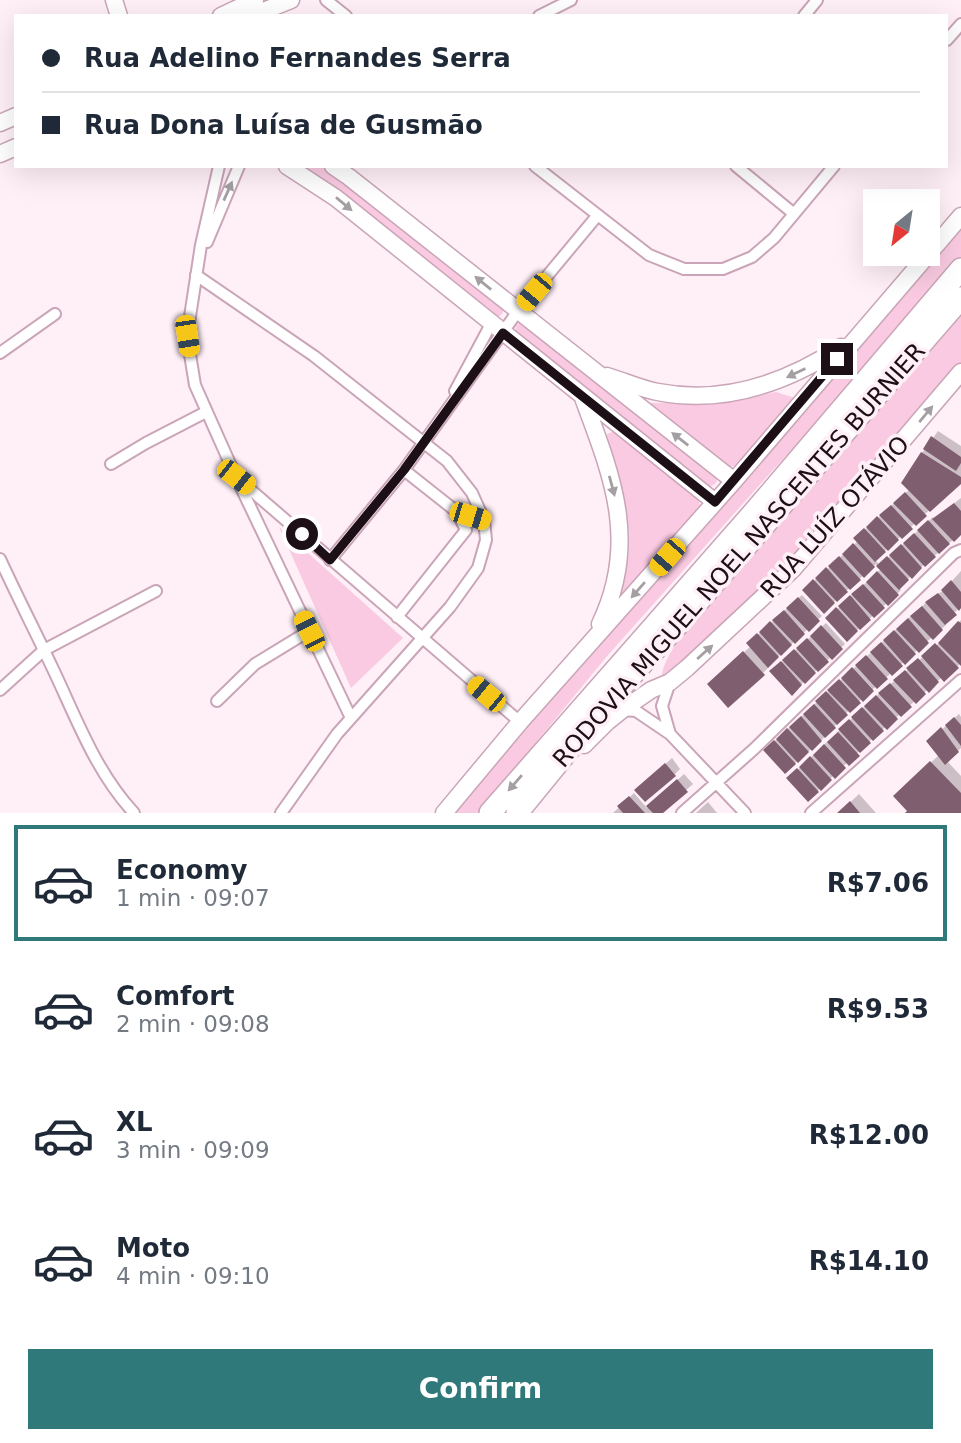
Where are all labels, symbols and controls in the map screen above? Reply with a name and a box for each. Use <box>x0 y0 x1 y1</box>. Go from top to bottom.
text: Rua Adelino Fernandes Serra <box>84 43 511 73</box>
text: Rua Dona Luísa de Gusmão <box>84 110 483 140</box>
one-way arrow <box>222 181 234 201</box>
north arrow <box>863 189 940 266</box>
map controls <box>863 189 940 266</box>
one-way arrow <box>335 196 352 211</box>
car <box>513 269 556 315</box>
one-way arrow <box>474 276 491 291</box>
car <box>174 314 201 358</box>
street label: RODOVIA MIGUEL NOEL NASCENTES BURNIER <box>547 337 931 773</box>
route end <box>821 343 853 375</box>
one-way arrow <box>786 368 806 379</box>
one-way arrow <box>918 405 933 422</box>
street label: RUA LUÍZ OTÁVIO <box>754 430 915 604</box>
one-way arrow <box>672 432 690 447</box>
car <box>213 456 260 498</box>
one-way arrow <box>607 475 618 497</box>
car <box>447 500 494 532</box>
route start <box>286 518 318 550</box>
car <box>646 534 689 580</box>
one-way arrow <box>631 582 646 599</box>
car <box>291 608 328 654</box>
one-way arrow <box>696 644 714 660</box>
car <box>464 672 509 716</box>
one-way arrow <box>508 775 523 792</box>
icon: car <box>32 852 95 915</box>
text: Economy <box>116 855 247 885</box>
text: R$7.06 <box>827 868 929 898</box>
text: 1 min · 09:07 <box>116 885 270 911</box>
icon: car <box>32 978 95 1041</box>
text: Comfort <box>116 981 234 1011</box>
text: R$9.53 <box>827 994 929 1024</box>
text: 2 min · 09:08 <box>116 1011 270 1037</box>
icon: car <box>32 1104 95 1167</box>
text: XL <box>116 1107 153 1137</box>
text: R$12.00 <box>809 1120 929 1150</box>
text: 3 min · 09:09 <box>116 1137 270 1163</box>
icon: car <box>32 1230 95 1293</box>
text: Moto <box>116 1233 190 1263</box>
text: R$14.10 <box>809 1246 929 1276</box>
text: 4 min · 09:10 <box>116 1263 270 1289</box>
button: Confirm <box>28 1349 933 1429</box>

